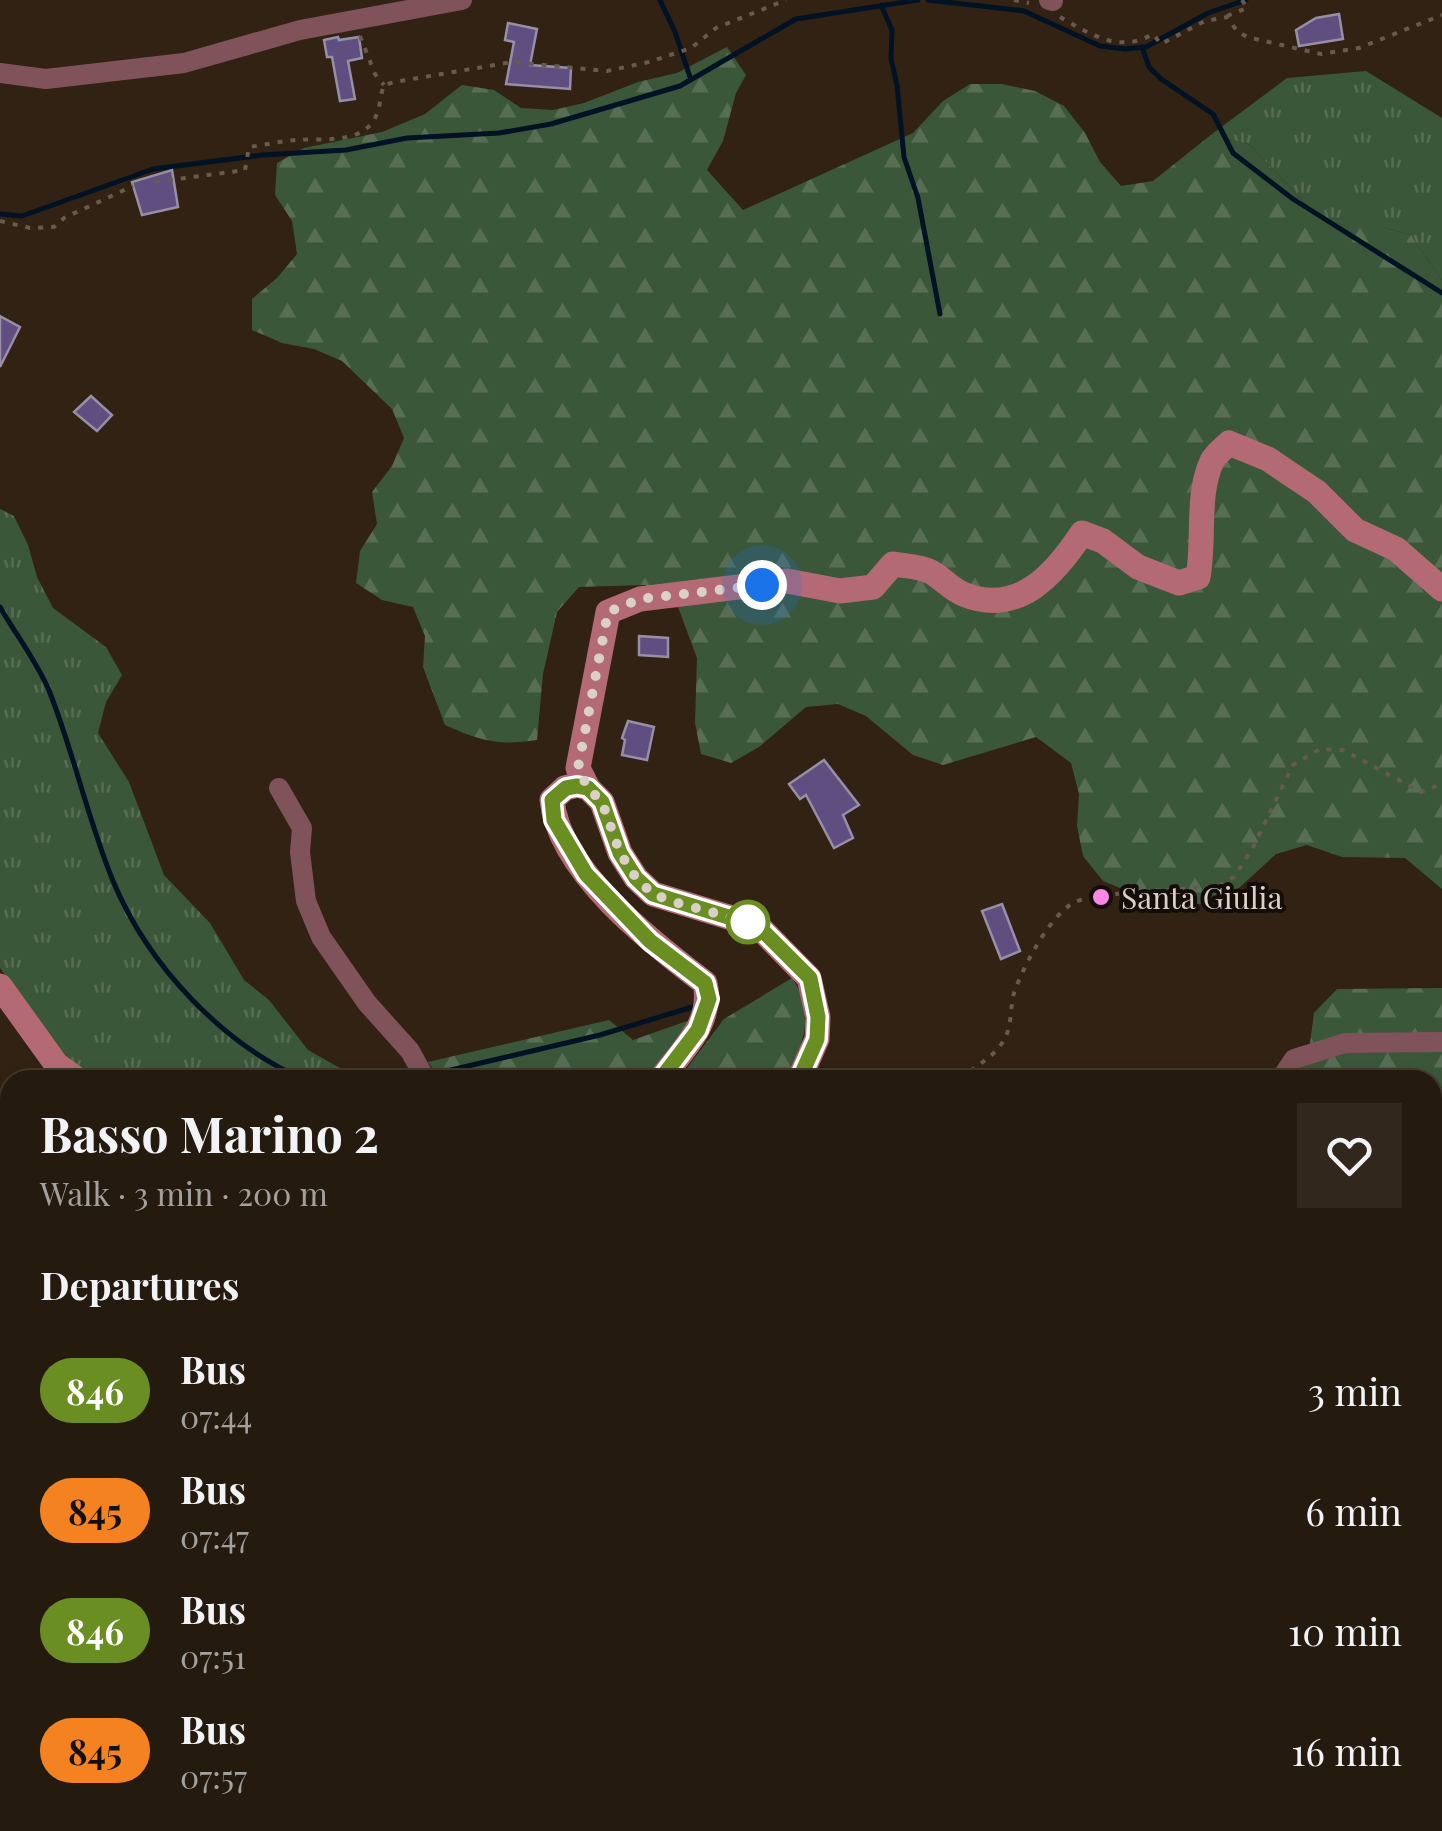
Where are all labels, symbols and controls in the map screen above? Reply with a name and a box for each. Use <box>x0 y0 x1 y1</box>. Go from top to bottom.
your location <box>737 560 787 610</box>
place label: Santa Giulia <box>1121 877 1282 917</box>
marker: Santa Giulia <box>1090 886 1112 908</box>
unlabelled marker <box>727 901 769 943</box>
text: Basso Marino 2 <box>40 1101 379 1165</box>
button: heart <box>1297 1103 1402 1208</box>
text: Walk · 3 min · 200 m <box>40 1171 328 1214</box>
text: Departures <box>40 1259 239 1310</box>
text: Bus <box>180 1343 246 1394</box>
text: 3 min <box>1308 1365 1402 1416</box>
text: 846 <box>66 1367 124 1414</box>
text: 07:44 <box>180 1394 252 1437</box>
text: Bus <box>180 1463 246 1514</box>
text: 6 min <box>1305 1485 1402 1536</box>
text: 845 <box>68 1487 122 1534</box>
text: 07:47 <box>180 1514 249 1557</box>
text: Bus <box>180 1583 246 1634</box>
text: 10 min <box>1288 1605 1402 1656</box>
text: 846 <box>66 1607 124 1654</box>
text: 07:51 <box>180 1634 246 1677</box>
text: Bus <box>180 1703 246 1754</box>
text: 16 min <box>1291 1725 1402 1776</box>
text: 845 <box>68 1727 122 1774</box>
text: 07:57 <box>180 1754 247 1797</box>

